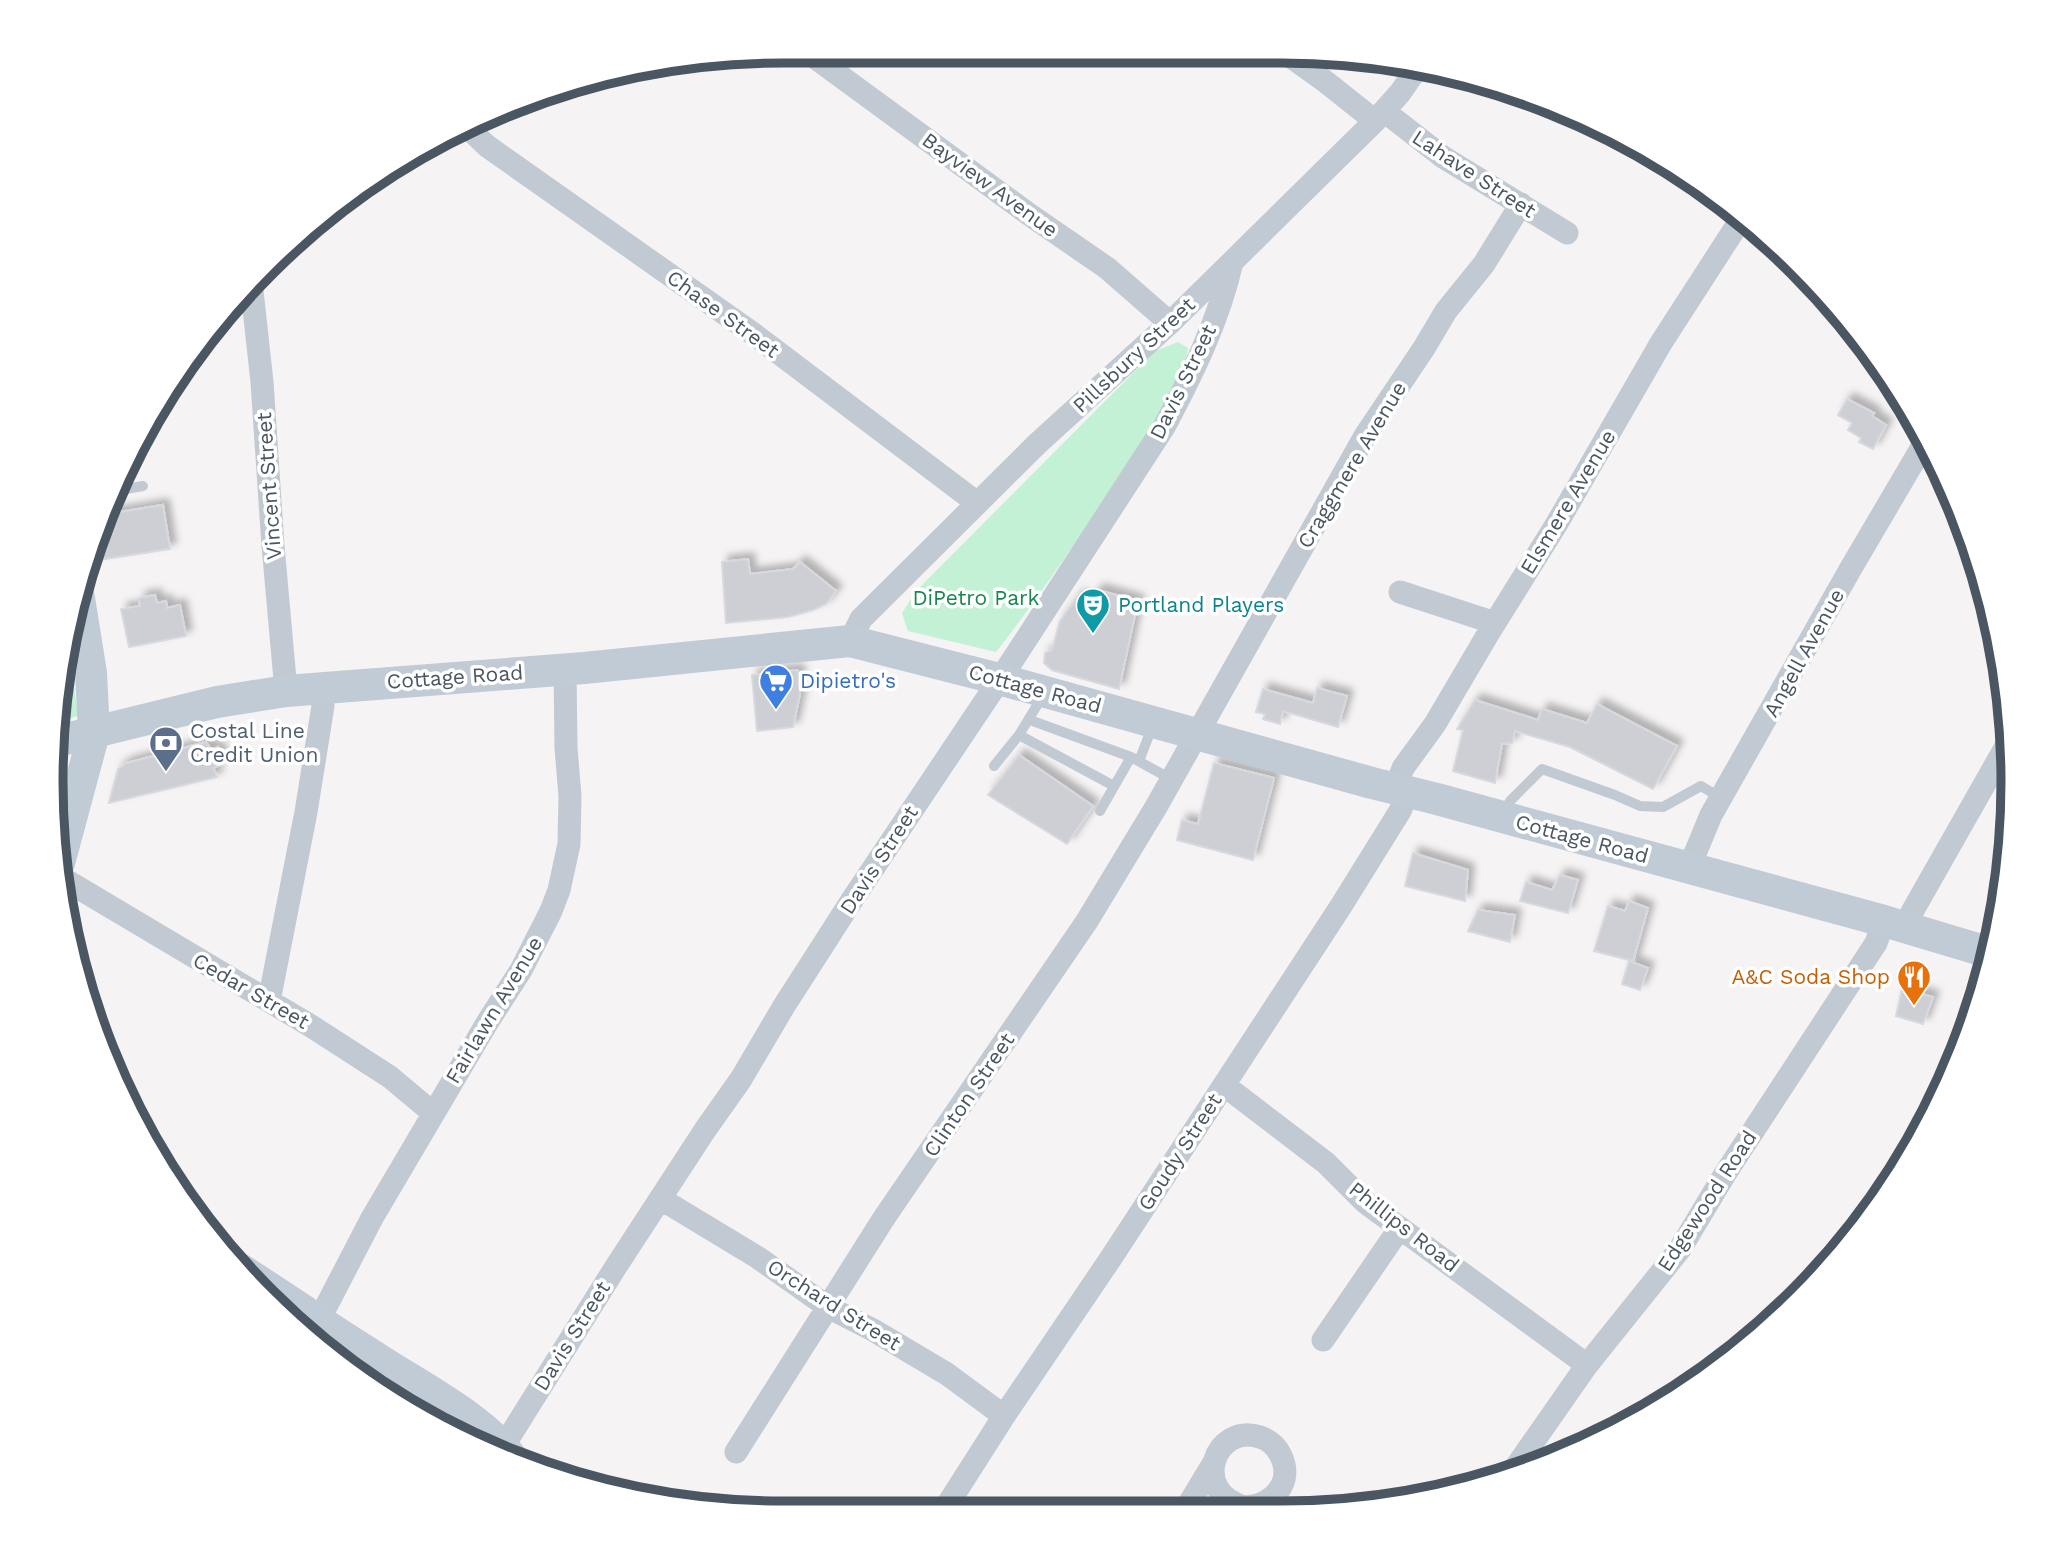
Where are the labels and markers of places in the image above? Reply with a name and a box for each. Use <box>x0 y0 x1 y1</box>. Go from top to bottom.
theatre icon: Portland Players <box>1074 586 1112 635</box>
place label: Portland Players <box>1118 592 1284 617</box>
supermarket icon: Dipietro's <box>757 662 795 711</box>
place label: Dipietro's <box>800 668 896 693</box>
place label: Costal Line Credit Union <box>190 718 318 767</box>
bank icon: Costal Line Credit Union <box>147 724 185 773</box>
restaurant icon: A&C Soda Shop <box>1895 958 1933 1007</box>
place label: A&C Soda Shop <box>1731 964 1890 989</box>

